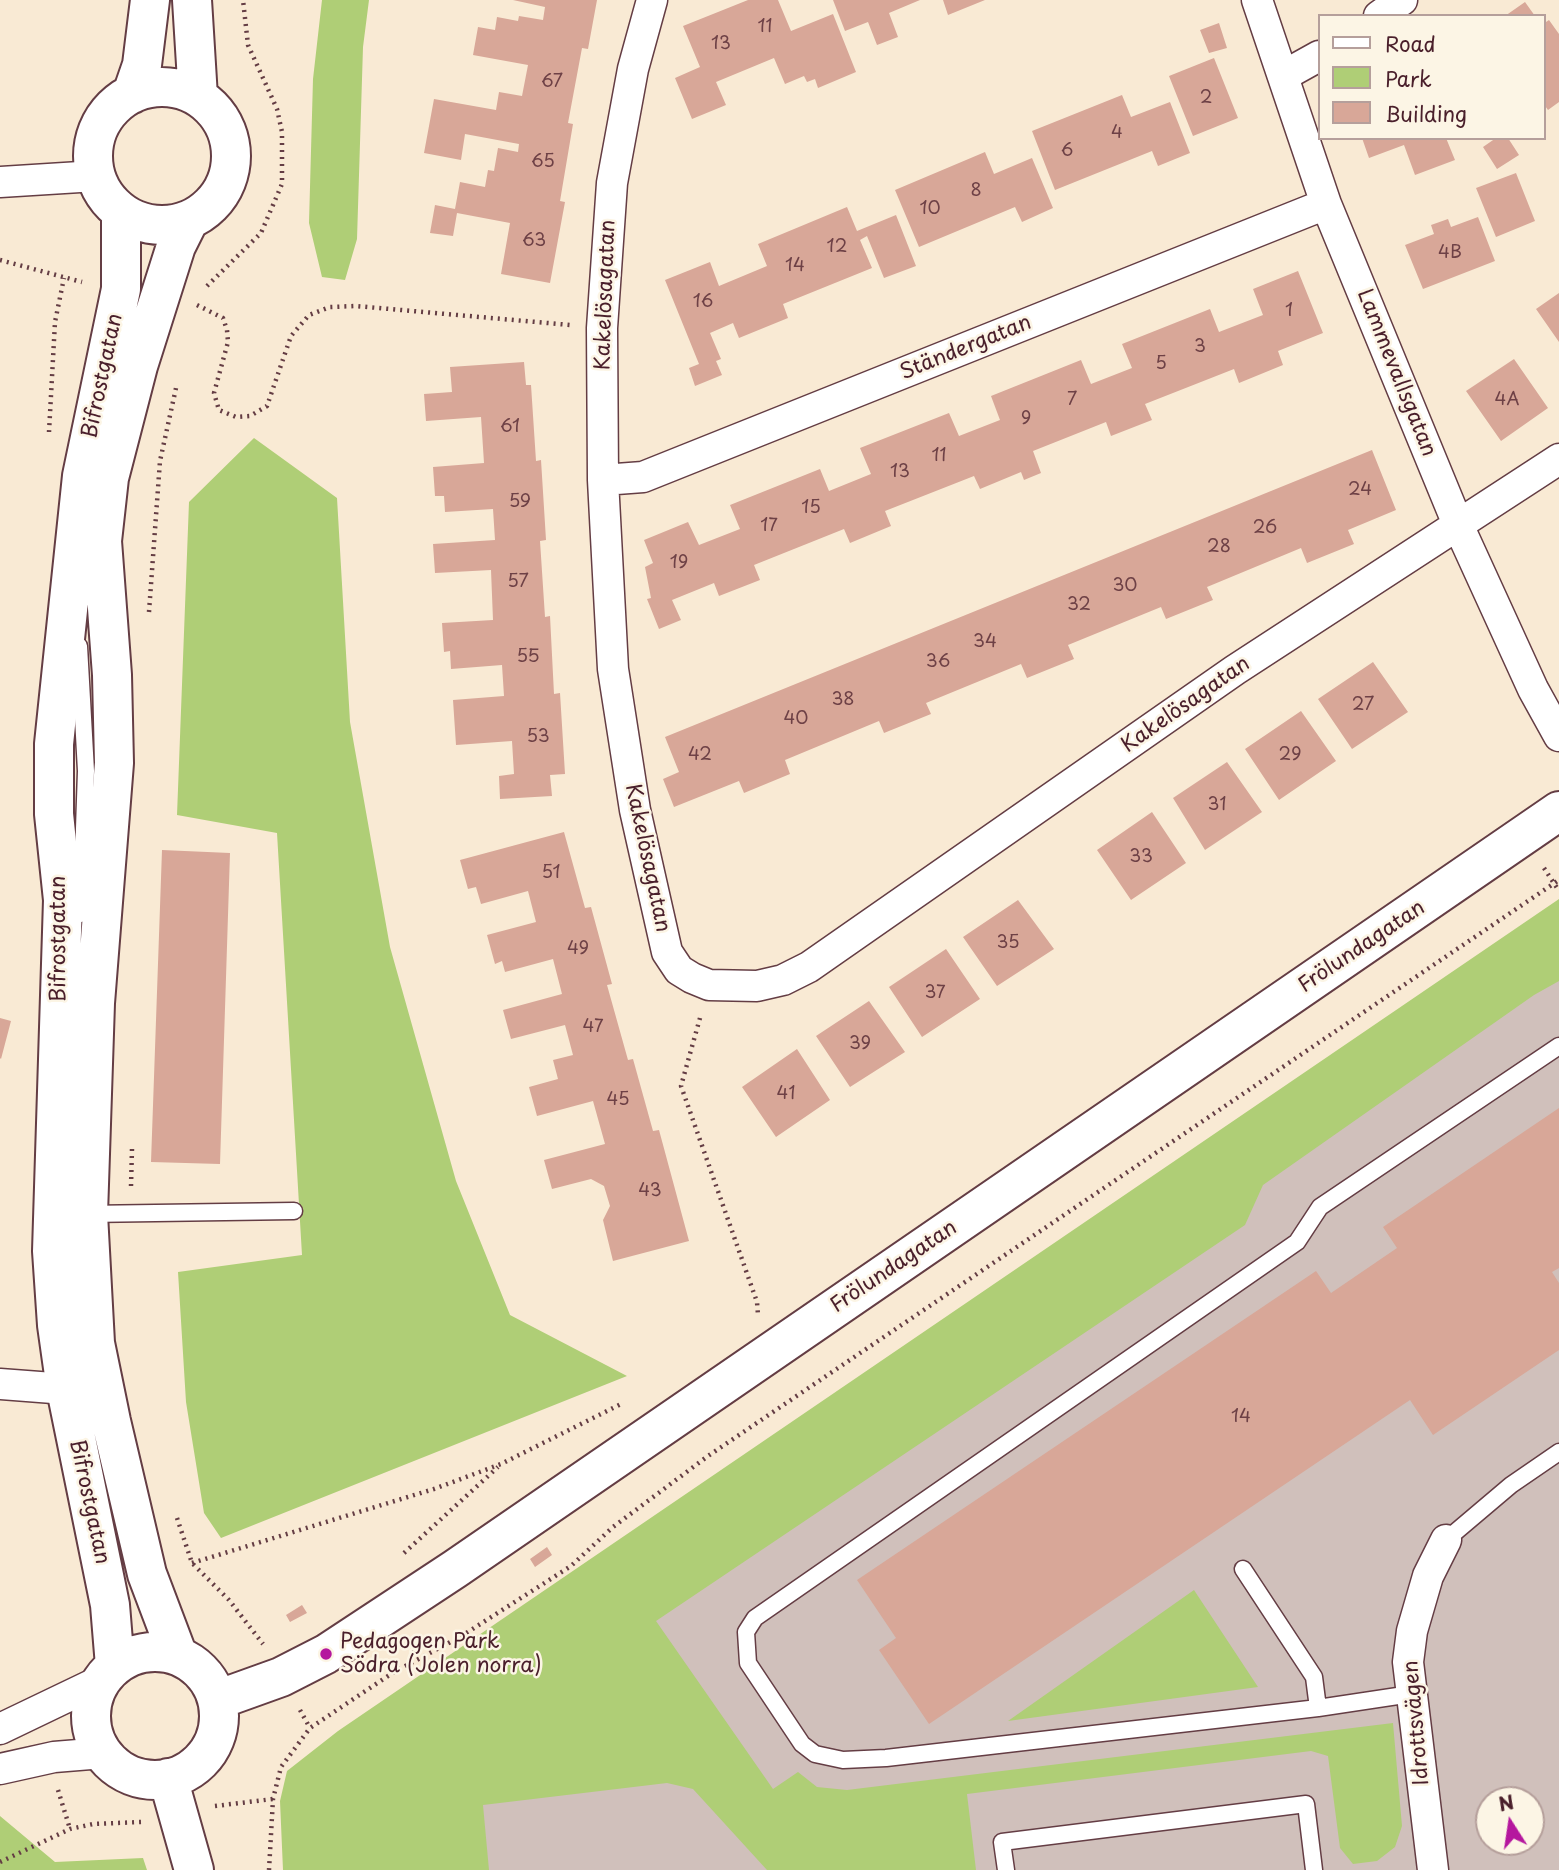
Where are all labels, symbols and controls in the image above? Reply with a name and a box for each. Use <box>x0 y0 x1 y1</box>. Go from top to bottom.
legend <box>1318 14 1545 140</box>
house number: 11 <box>757 16 773 38</box>
text: Road <box>1385 27 1436 59</box>
house number: 13 <box>711 33 731 55</box>
text: Park <box>1385 62 1432 94</box>
house number: 67 <box>541 71 563 93</box>
house number: 2 <box>1200 87 1212 109</box>
text: Building <box>1385 97 1467 129</box>
house number: 4 <box>1111 122 1123 144</box>
house number: 6 <box>1061 140 1073 162</box>
house number: 65 <box>531 151 555 173</box>
house number: 8 <box>970 180 982 202</box>
house number: 10 <box>919 198 941 220</box>
street label: Kakelösagatan <box>591 219 621 371</box>
house number: 63 <box>522 230 546 252</box>
house number: 12 <box>827 236 847 258</box>
house number: 4B <box>1438 242 1462 264</box>
house number: 14 <box>785 255 805 277</box>
street label: Lammevallsgatan <box>1351 286 1441 460</box>
house number: 16 <box>693 291 713 313</box>
house number: 1 <box>1285 300 1293 322</box>
street label: Ständergatan <box>897 310 1035 386</box>
street label: Bifrostgatan <box>78 311 128 441</box>
house number: 3 <box>1194 336 1206 358</box>
house number: 5 <box>1155 353 1167 375</box>
house number: 7 <box>1067 389 1077 411</box>
house number: 4A <box>1495 389 1519 411</box>
house number: 9 <box>1021 408 1031 430</box>
house number: 61 <box>500 416 520 438</box>
house number: 11 <box>931 445 947 467</box>
house number: 13 <box>890 461 910 483</box>
house number: 24 <box>1348 479 1372 501</box>
house number: 59 <box>509 491 531 513</box>
house number: 15 <box>801 497 821 519</box>
house number: 17 <box>760 515 778 537</box>
house number: 26 <box>1253 517 1277 539</box>
house number: 28 <box>1207 536 1231 558</box>
house number: 19 <box>670 552 688 574</box>
house number: 57 <box>507 571 529 593</box>
house number: 30 <box>1112 575 1138 597</box>
house number: 32 <box>1067 594 1091 616</box>
house number: 34 <box>973 631 997 653</box>
house number: 55 <box>516 646 540 668</box>
house number: 36 <box>926 651 950 673</box>
street label: Kakelösagatan <box>1117 651 1255 759</box>
house number: 38 <box>831 689 855 711</box>
house number: 27 <box>1352 694 1374 716</box>
house number: 40 <box>783 708 809 730</box>
house number: 53 <box>526 726 550 748</box>
house number: 42 <box>688 744 712 766</box>
house number: 29 <box>1279 744 1301 766</box>
street label: Kakelösagatan <box>619 782 675 934</box>
house number: 31 <box>1208 794 1226 816</box>
house number: 33 <box>1129 846 1153 868</box>
house number: 51 <box>541 862 561 884</box>
street label: Bifrostgatan <box>46 876 72 1002</box>
street label: Frölundagatan <box>1294 895 1430 999</box>
house number: 35 <box>996 932 1020 954</box>
house number: 49 <box>567 938 589 960</box>
house number: 37 <box>924 982 946 1004</box>
house number: 47 <box>582 1016 604 1038</box>
house number: 39 <box>849 1033 871 1055</box>
house number: 41 <box>777 1083 795 1105</box>
house number: 45 <box>607 1089 629 1111</box>
house number: 43 <box>638 1180 662 1202</box>
street label: Frölundagatan <box>826 1215 962 1319</box>
house number: 14 <box>1231 1406 1251 1428</box>
street label: Bifrostgatan <box>64 1437 114 1567</box>
place label: Pedagogen Park Södra (Jolen norra) <box>340 1629 542 1679</box>
marker: Pedagogen Park Södra (Jolen norra) <box>318 1646 334 1662</box>
street label: Idrottsvägen <box>1399 1659 1435 1787</box>
north arrow <box>1475 1786 1545 1856</box>
text: N <box>1496 1787 1516 1818</box>

